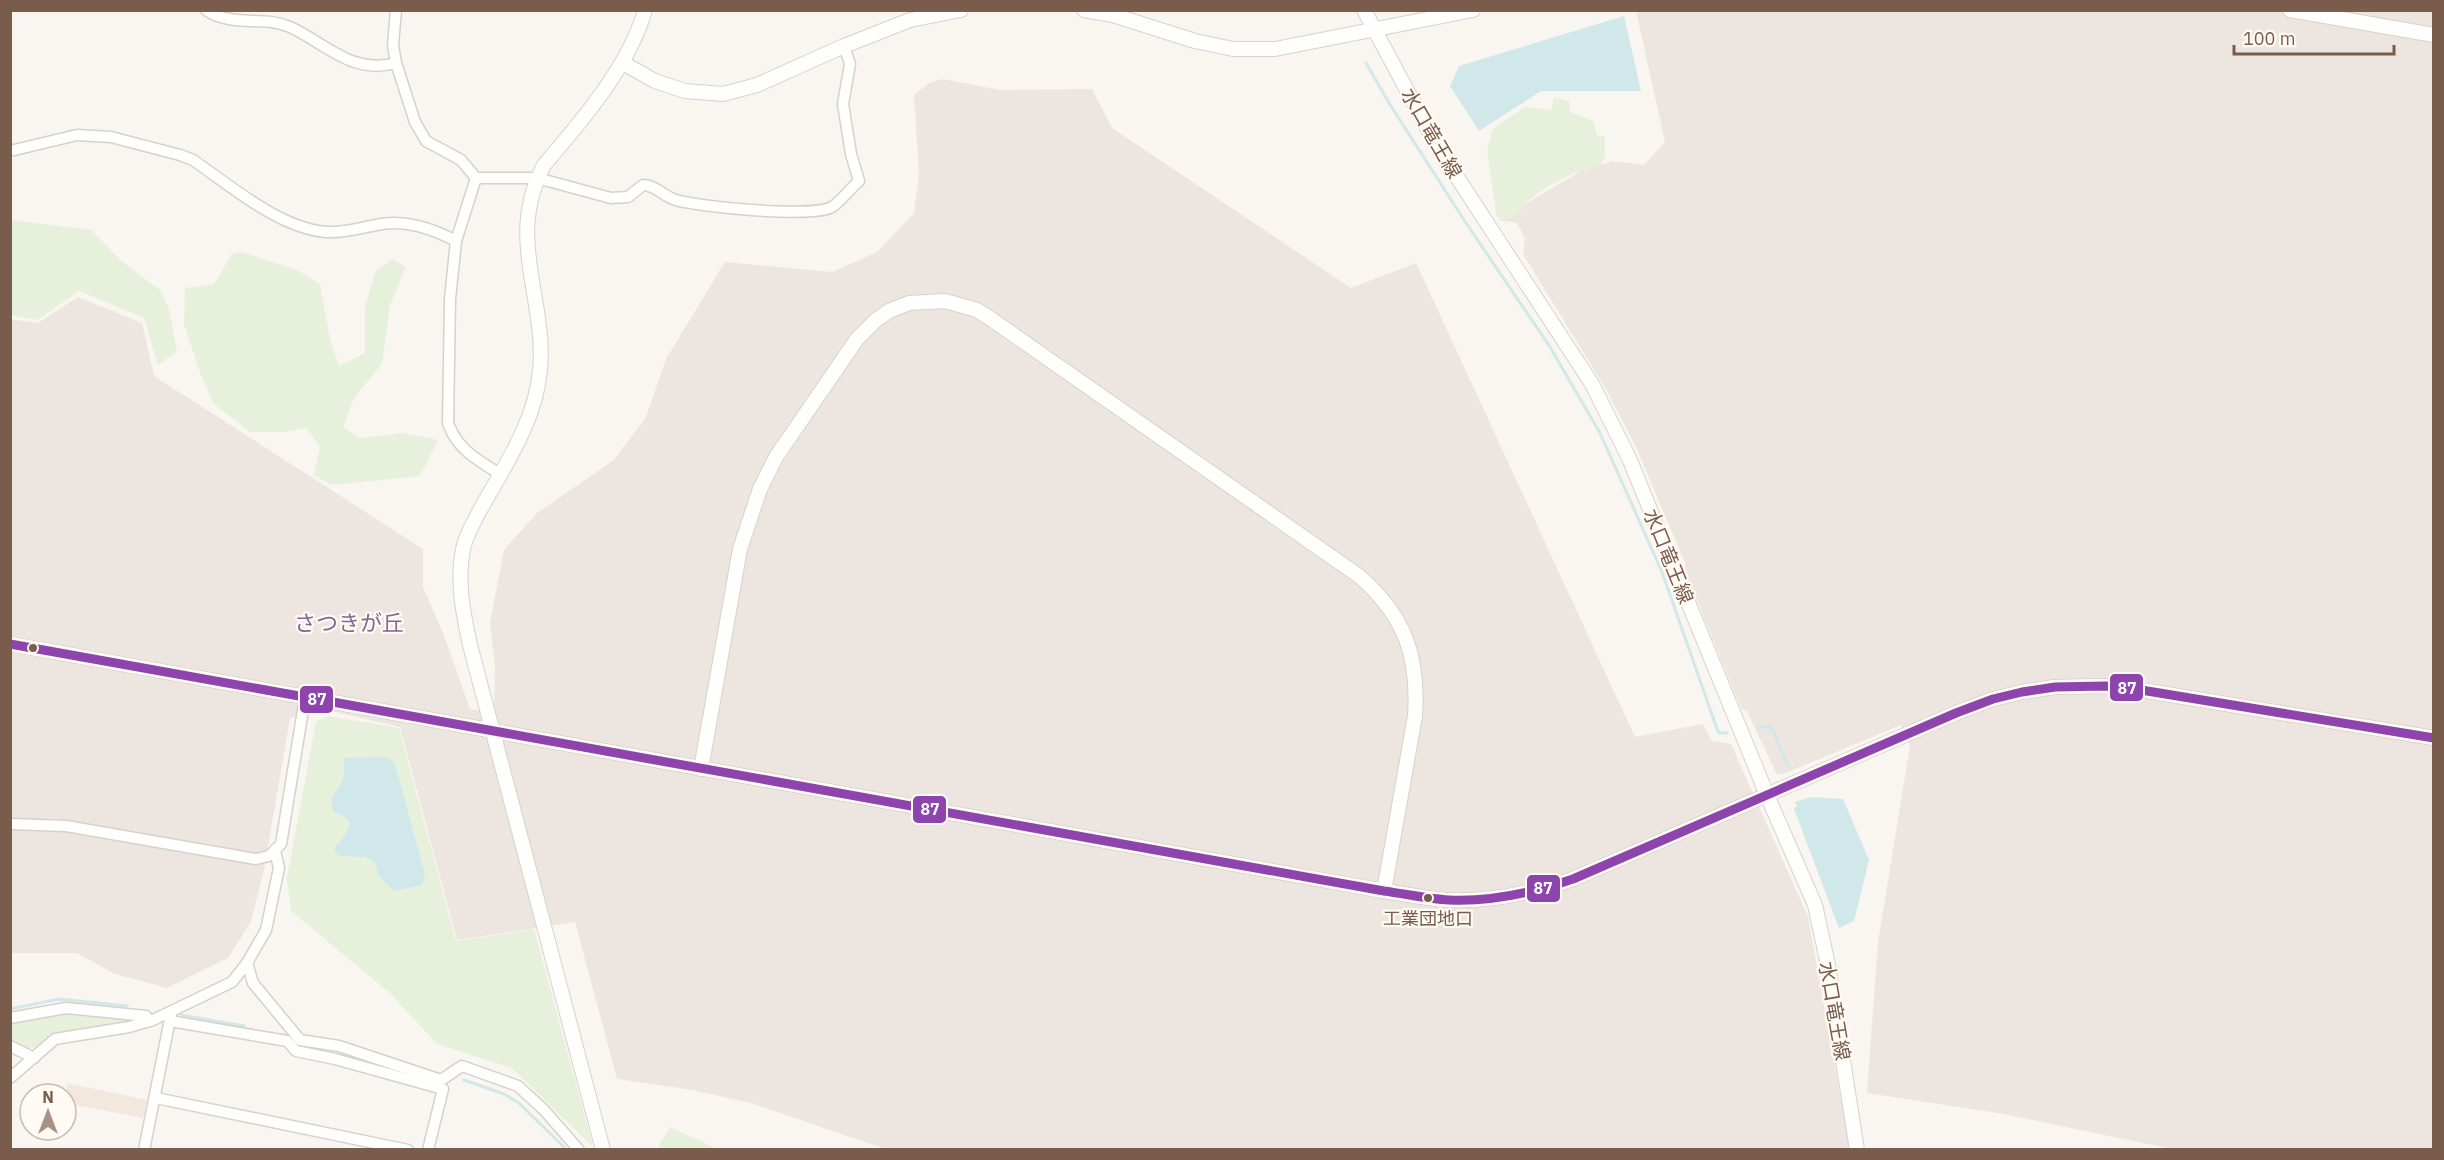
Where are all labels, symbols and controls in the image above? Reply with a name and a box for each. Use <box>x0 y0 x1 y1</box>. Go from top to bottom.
scale bar <box>2234 18 2394 56</box>
text: 100 m <box>2243 27 2295 50</box>
street label: 水口竜王線 <box>1395 83 1469 183</box>
street label: 水口竜王線 <box>1638 505 1700 607</box>
district label: さつきが丘 <box>294 608 404 637</box>
unlabelled marker <box>27 642 39 654</box>
line badge: 87 <box>2109 673 2144 702</box>
text: 87 <box>2117 678 2137 698</box>
line badge: 87 <box>299 685 334 714</box>
text: 87 <box>307 689 327 709</box>
line badge: 87 <box>912 795 947 824</box>
text: 87 <box>920 799 940 819</box>
line badge: 87 <box>1526 874 1561 903</box>
text: 87 <box>1533 878 1553 898</box>
marker: 工業団地口 <box>1422 892 1434 904</box>
place label: 工業団地口 <box>1383 907 1473 930</box>
street label: 水口竜王線 <box>1813 959 1857 1063</box>
north arrow <box>18 1082 78 1142</box>
text: N <box>42 1087 54 1107</box>

